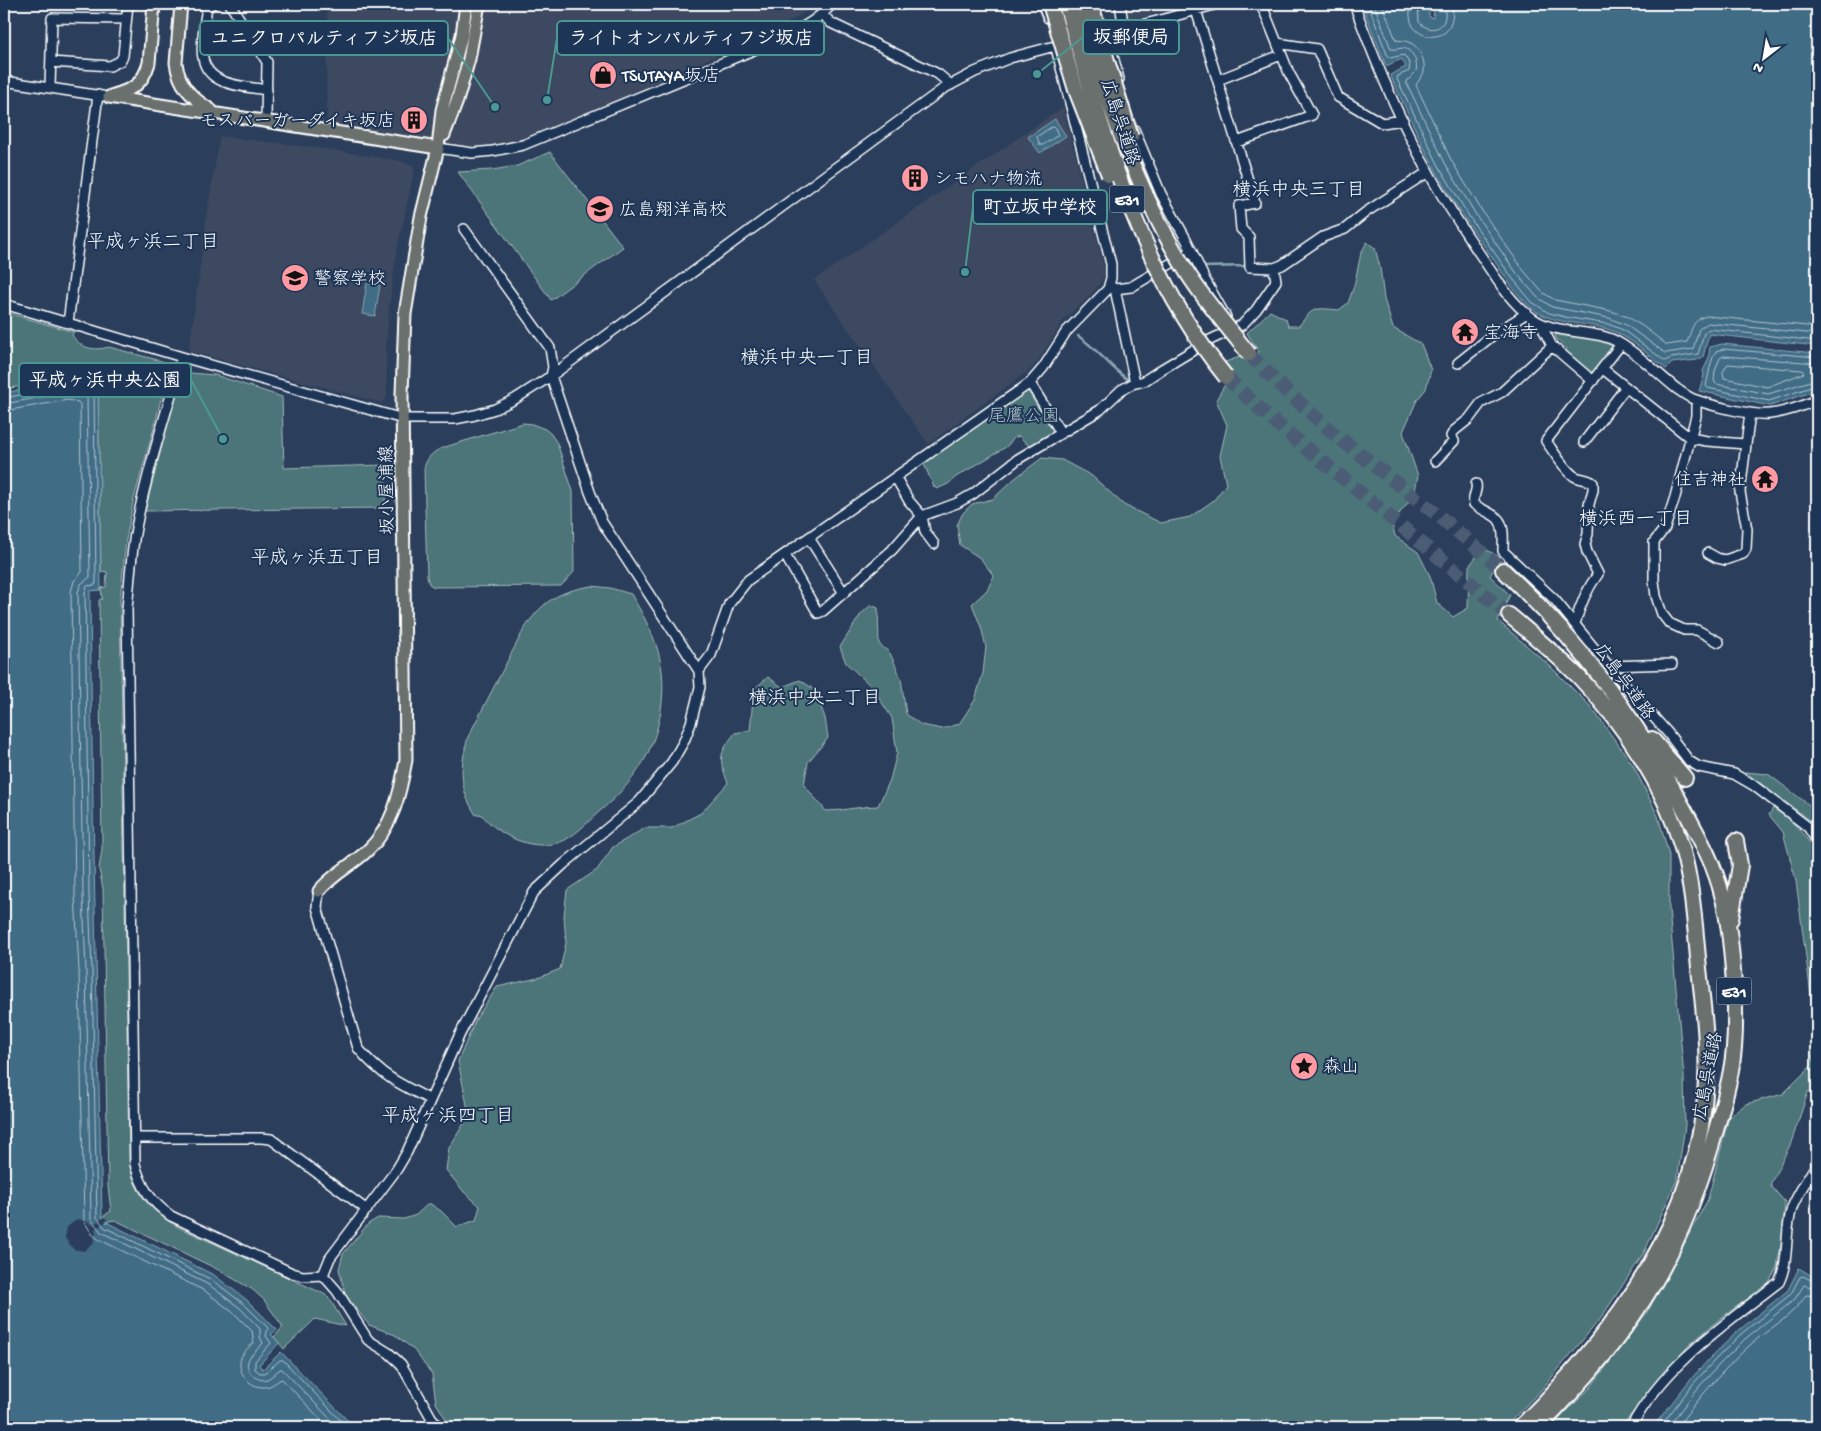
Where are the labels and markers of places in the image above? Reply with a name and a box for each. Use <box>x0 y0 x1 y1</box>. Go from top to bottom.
callout: 坂郵便局 <box>1083 20 1179 54</box>
callout: ユニクロパルティフジ坂店 <box>200 21 448 55</box>
callout: ライトオンパルティフジ坂店 <box>557 21 824 55</box>
shop icon: TSUTAYA坂店 <box>588 60 618 90</box>
place label: TSUTAYA坂店 <box>621 66 720 88</box>
building icon: モスバーガーダイキ坂店 <box>399 105 429 135</box>
place label: モスバーガーダイキ坂店 <box>200 111 395 133</box>
building icon: シモハナ物流 <box>900 163 930 193</box>
place label: シモハナ物流 <box>934 169 1042 191</box>
callout: 町立坂中学校 <box>973 190 1107 224</box>
school or university icon: 広島翔洋高校 <box>585 194 615 224</box>
place label: 広島翔洋高校 <box>619 200 727 222</box>
school or university icon: 警察学校 <box>280 263 310 293</box>
place label: 警察学校 <box>314 269 386 291</box>
temple icon: 宝海寺 <box>1450 317 1480 347</box>
place label: 宝海寺 <box>1484 323 1538 345</box>
callout: 平成ヶ浜中央公園 <box>19 363 191 397</box>
temple icon: 住吉神社 <box>1750 464 1780 494</box>
place label: 住吉神社 <box>1674 470 1746 492</box>
place icon: 森山 <box>1289 1051 1319 1081</box>
place label: 森山 <box>1323 1057 1359 1079</box>

